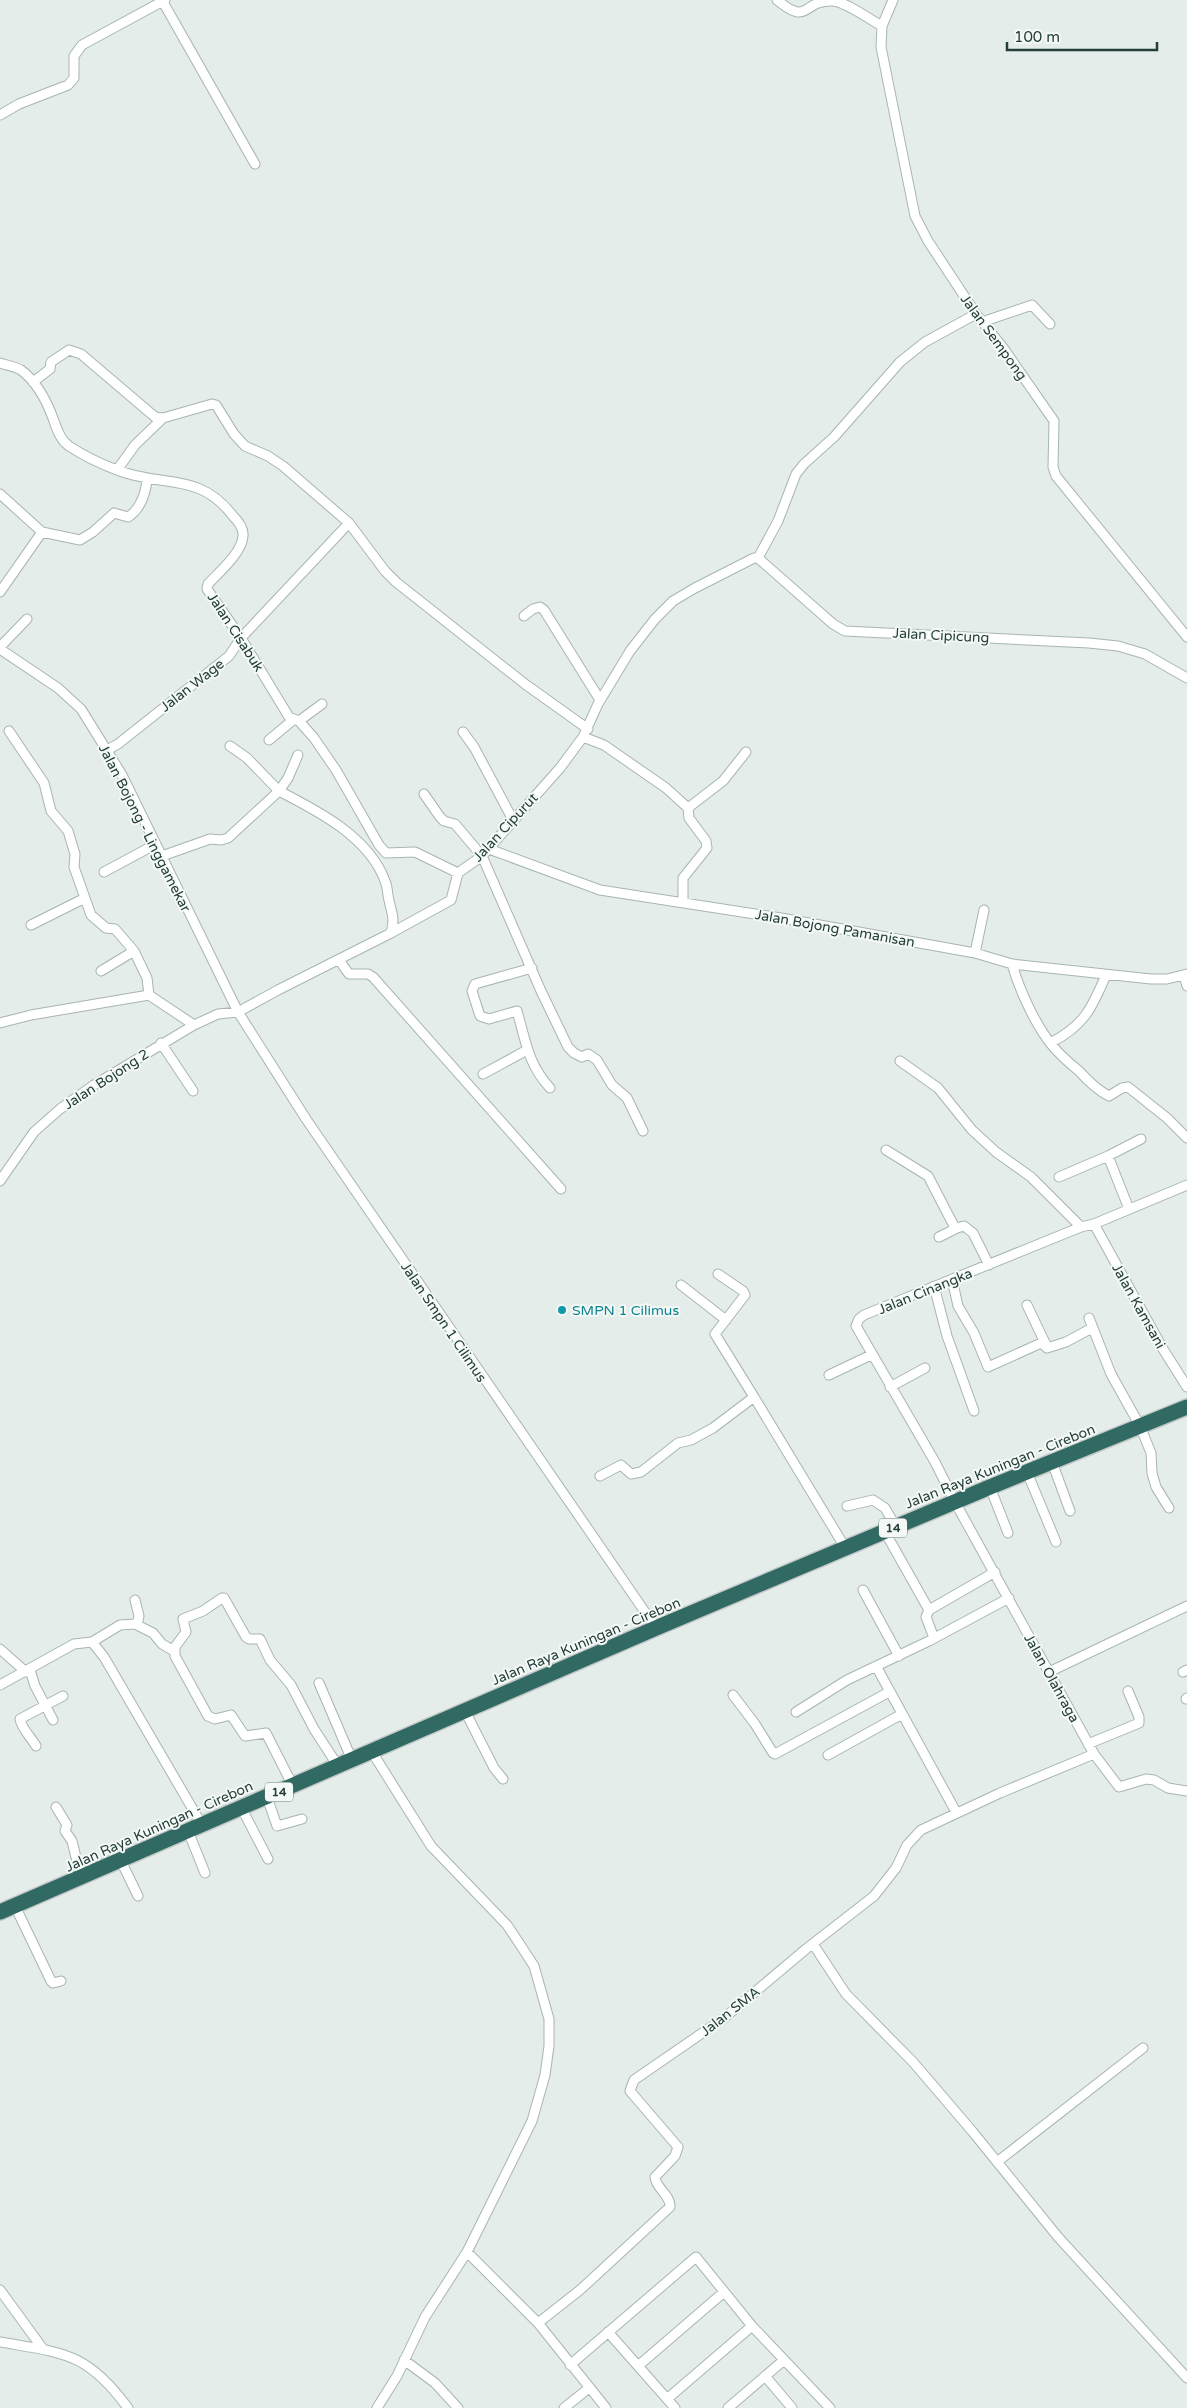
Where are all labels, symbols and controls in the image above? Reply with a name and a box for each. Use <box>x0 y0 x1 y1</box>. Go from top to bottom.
scale bar <box>1007 20 1157 52</box>
text: 100 m <box>1014 28 1060 46</box>
street label: Jalan Sempong <box>957 291 1030 384</box>
street label: Jalan Cisabuk <box>204 590 268 675</box>
street label: Jalan Cipicung <box>892 624 990 647</box>
street label: Jalan Wage <box>157 655 228 716</box>
street label: Jalan Bojong - Linggamekar <box>95 742 195 915</box>
street label: Jalan Cipurut <box>469 789 542 865</box>
street label: Jalan Bojong Pamanisan <box>754 906 916 951</box>
street label: Jalan Bojong 2 <box>61 1046 152 1113</box>
street label: Jalan Smpn 1 Cilimus <box>397 1259 490 1386</box>
street label: Jalan Kamsani <box>1108 1261 1169 1352</box>
street label: Jalan Cinangka <box>876 1265 975 1318</box>
place label: SMPN 1 Cilimus <box>572 1302 679 1319</box>
marker: SMPN 1 Cilimus <box>556 1304 568 1316</box>
street label: Jalan Raya Kuningan - Cirebon <box>903 1420 1098 1512</box>
road number: 14 <box>879 1519 907 1538</box>
street label: Jalan Raya Kuningan - Cirebon <box>489 1594 683 1689</box>
street label: Jalan Olahraga <box>1020 1631 1083 1726</box>
street label: Jalan Raya Kuningan - Cirebon <box>63 1777 256 1876</box>
road number: 14 <box>265 1782 293 1801</box>
street label: Jalan SMA <box>697 1983 763 2040</box>

